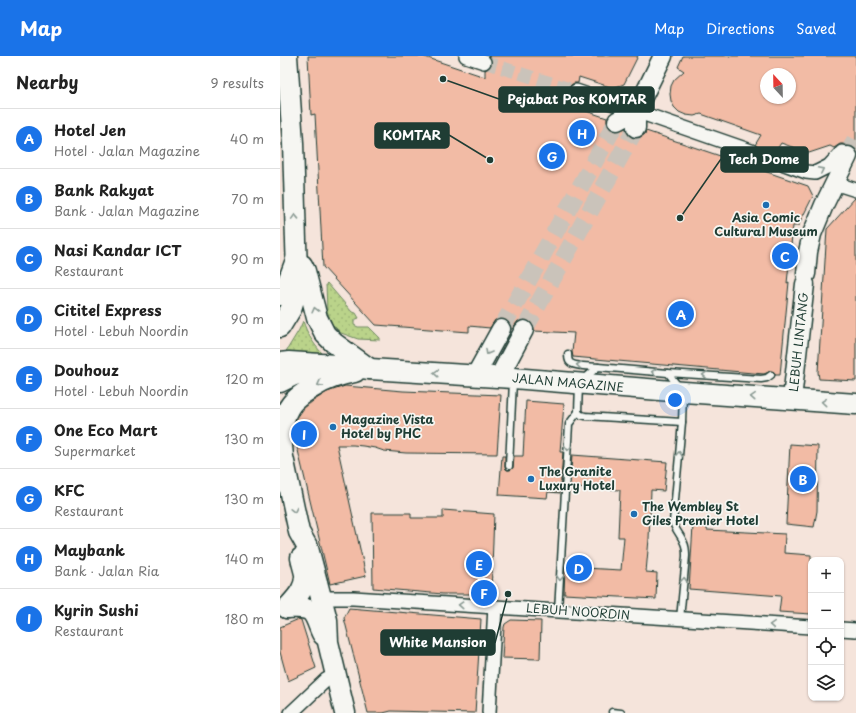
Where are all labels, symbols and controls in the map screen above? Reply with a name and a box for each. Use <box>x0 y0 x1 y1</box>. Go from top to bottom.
text: Map <box>20 14 62 42</box>
text: Map <box>654 18 684 39</box>
text: Directions <box>706 18 774 39</box>
text: Saved <box>796 18 836 39</box>
north arrow <box>760 68 796 104</box>
text: Nearby <box>16 69 78 95</box>
text: 9 results <box>210 73 264 92</box>
callout: Pejabat Pos KOMTAR <box>499 87 654 112</box>
text: Pejabat Pos KOMTAR <box>507 89 647 108</box>
text: Hotel Jen <box>54 118 126 141</box>
pin: H <box>569 118 595 148</box>
callout: KOMTAR <box>375 123 449 148</box>
text: KOMTAR <box>383 125 442 144</box>
text: A <box>24 129 34 148</box>
text: 40 m <box>230 129 264 148</box>
text: Hotel · Jalan Magazine <box>54 141 200 160</box>
pin: G <box>539 141 565 171</box>
callout: Tech Dome <box>721 147 808 172</box>
text: Tech Dome <box>729 149 799 168</box>
one-way arrow <box>817 167 824 174</box>
text: Bank Rakyat <box>54 178 154 201</box>
text: B <box>25 189 33 208</box>
text: 70 m <box>231 189 264 208</box>
marker: Asia Comic Cultural Museum <box>761 200 771 210</box>
text: Bank · Jalan Magazine <box>54 201 199 220</box>
place label: Asia Comic Cultural Museum <box>714 208 818 240</box>
one-way arrow <box>291 214 299 220</box>
text: Nasi Kandar ICT <box>54 238 181 261</box>
pin: C <box>772 241 798 271</box>
text: C <box>24 249 34 268</box>
text: 90 m <box>231 249 264 268</box>
text: Restaurant <box>54 261 124 280</box>
street label: LEBUH LINTANG <box>784 291 812 393</box>
text: Cititel Express <box>54 298 162 321</box>
pin: A <box>668 299 694 329</box>
one-way arrow <box>312 306 320 313</box>
text: D <box>24 309 34 328</box>
text: 90 m <box>231 309 264 328</box>
text: Hotel · Lebuh Noordin <box>54 321 189 340</box>
one-way arrow <box>485 348 493 355</box>
text: Douhouz <box>54 358 119 381</box>
one-way arrow <box>576 361 582 370</box>
one-way arrow <box>651 367 657 376</box>
street label: JALAN MAGAZINE <box>512 368 625 396</box>
text: E <box>25 369 33 388</box>
text: 120 m <box>225 369 264 388</box>
one-way arrow <box>433 369 439 378</box>
one-way arrow <box>702 371 708 380</box>
one-way arrow <box>317 379 324 386</box>
text: Hotel · Lebuh Noordin <box>54 381 189 400</box>
your location <box>665 390 685 410</box>
one-way arrow <box>750 392 756 401</box>
one-way arrow <box>821 397 827 406</box>
place label: Magazine Vista Hotel by PHC <box>341 410 434 442</box>
text: One Eco Mart <box>54 418 158 441</box>
pin: I <box>291 419 317 449</box>
marker: Magazine Vista Hotel by PHC <box>328 422 338 432</box>
text: F <box>25 429 33 448</box>
text: 130 m <box>225 429 264 448</box>
text: Supermarket <box>54 441 136 460</box>
one-way arrow <box>563 445 572 451</box>
one-way arrow <box>675 451 684 457</box>
place label: The Granite Luxury Hotel <box>539 462 615 494</box>
pin: B <box>790 464 816 494</box>
marker: The Granite Luxury Hotel <box>526 474 536 484</box>
text: KFC <box>54 478 85 501</box>
text: G <box>24 489 34 508</box>
text: 130 m <box>225 489 264 508</box>
place label: The Wembley St Giles Premier Hotel <box>642 497 759 529</box>
text: Restaurant <box>54 501 124 520</box>
one-way arrow <box>289 506 297 513</box>
marker: The Wembley St Giles Premier Hotel <box>629 509 639 519</box>
text: Maybank <box>54 538 125 561</box>
text: H <box>24 549 34 568</box>
text: 140 m <box>225 549 264 568</box>
pin: E <box>466 549 492 579</box>
pin: D <box>566 553 592 583</box>
map controls <box>808 557 844 701</box>
button: + <box>808 557 844 593</box>
text: Bank · Jalan Ria <box>54 561 159 580</box>
one-way arrow <box>556 575 564 581</box>
one-way arrow <box>679 577 688 583</box>
pin: F <box>471 578 497 608</box>
button: − <box>808 593 844 629</box>
text: Kyrin Sushi <box>54 598 139 621</box>
street label: LEBUH NOORDIN <box>525 598 631 624</box>
one-way arrow <box>458 600 464 609</box>
text: I <box>27 609 31 628</box>
text: 180 m <box>225 609 264 628</box>
text: Restaurant <box>54 621 124 640</box>
one-way arrow <box>769 621 775 629</box>
button: locate <box>808 629 844 665</box>
callout: White Mansion <box>381 630 495 655</box>
text: White Mansion <box>389 632 487 651</box>
button: layers <box>808 665 844 701</box>

